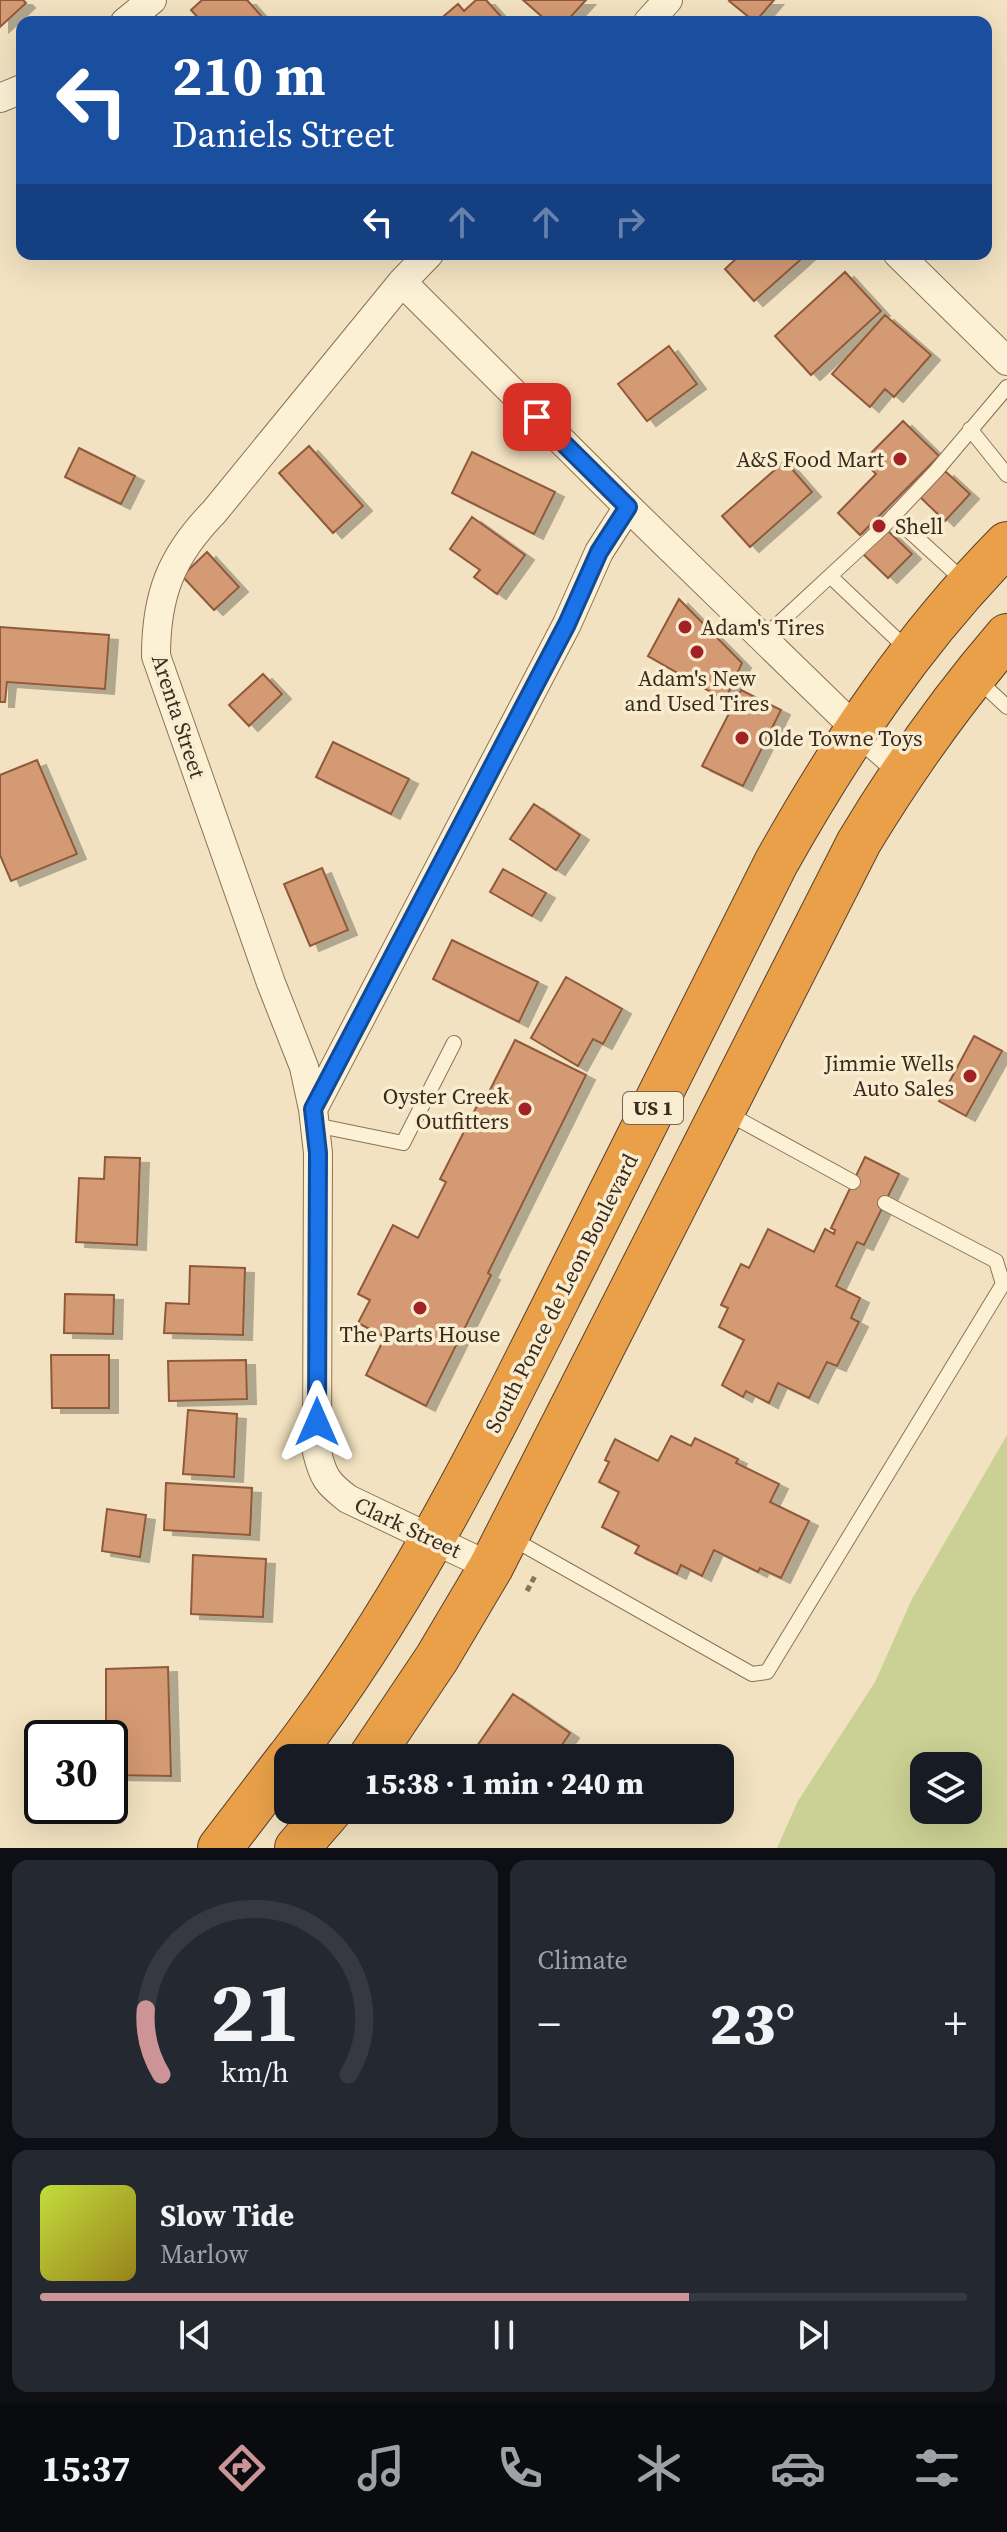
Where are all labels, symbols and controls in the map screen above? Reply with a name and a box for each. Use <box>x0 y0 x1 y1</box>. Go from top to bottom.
text: 210 m <box>172 37 326 114</box>
icon: left <box>40 48 144 152</box>
text: Daniels Street <box>172 110 394 159</box>
icon: left <box>356 200 400 244</box>
icon: ahead <box>440 200 484 244</box>
icon: ahead <box>524 200 568 244</box>
icon: right <box>608 200 652 244</box>
pin <box>503 383 571 451</box>
icon: arrive <box>515 395 559 439</box>
place label: A&S Food Mart <box>736 444 885 474</box>
marker: A&S Food Mart <box>891 450 909 468</box>
place label: Shell <box>895 511 943 541</box>
marker: Shell <box>870 517 888 535</box>
place label: Adam's Tires <box>701 612 825 642</box>
marker: Adam's Tires <box>676 618 694 636</box>
marker: Adam's New and Used Tires <box>688 643 706 661</box>
street label: Arenta Street <box>145 650 213 783</box>
place label: Adam's New and Used Tires <box>625 663 769 718</box>
place label: Olde Towne Toys <box>758 723 923 753</box>
marker: Olde Towne Toys <box>733 729 751 747</box>
place label: Jimmie Wells Auto Sales <box>823 1048 954 1103</box>
marker: Jimmie Wells Auto Sales <box>961 1067 979 1085</box>
place label: Oyster Creek Outfitters <box>383 1081 510 1136</box>
road number: US 1 <box>623 1092 683 1124</box>
marker: Oyster Creek Outfitters <box>516 1100 534 1118</box>
street label: South Ponce de Leon Boulevard <box>477 1148 645 1438</box>
marker: The Parts House <box>411 1299 429 1317</box>
place label: The Parts House <box>340 1319 500 1349</box>
position arrow <box>275 1380 359 1464</box>
street label: Clark Street <box>350 1489 467 1565</box>
speed limit sign: 30 <box>24 1720 128 1824</box>
map controls <box>910 1752 982 1824</box>
button: layers <box>910 1752 982 1824</box>
text: 15:38 · 1 min · 240 m <box>364 1763 644 1804</box>
text: Climate <box>538 1942 628 1978</box>
text: 21 <box>210 1955 300 2069</box>
text: 23° <box>709 1982 795 2064</box>
text: − <box>538 1993 561 2054</box>
text: + <box>944 1993 967 2054</box>
text: km/h <box>221 2052 289 2092</box>
text: Slow Tide <box>160 2195 294 2236</box>
text: Marlow <box>160 2236 249 2272</box>
icon: previous <box>173 2313 217 2357</box>
icon: pause <box>482 2313 526 2357</box>
icon: next <box>791 2313 835 2357</box>
icon: directions <box>214 2440 270 2496</box>
icon: music <box>353 2440 409 2496</box>
icon: phone <box>492 2440 548 2496</box>
icon: climate <box>631 2440 687 2496</box>
icon: car <box>770 2440 826 2496</box>
icon: filters <box>909 2440 965 2496</box>
text: 15:37 <box>42 2444 130 2493</box>

